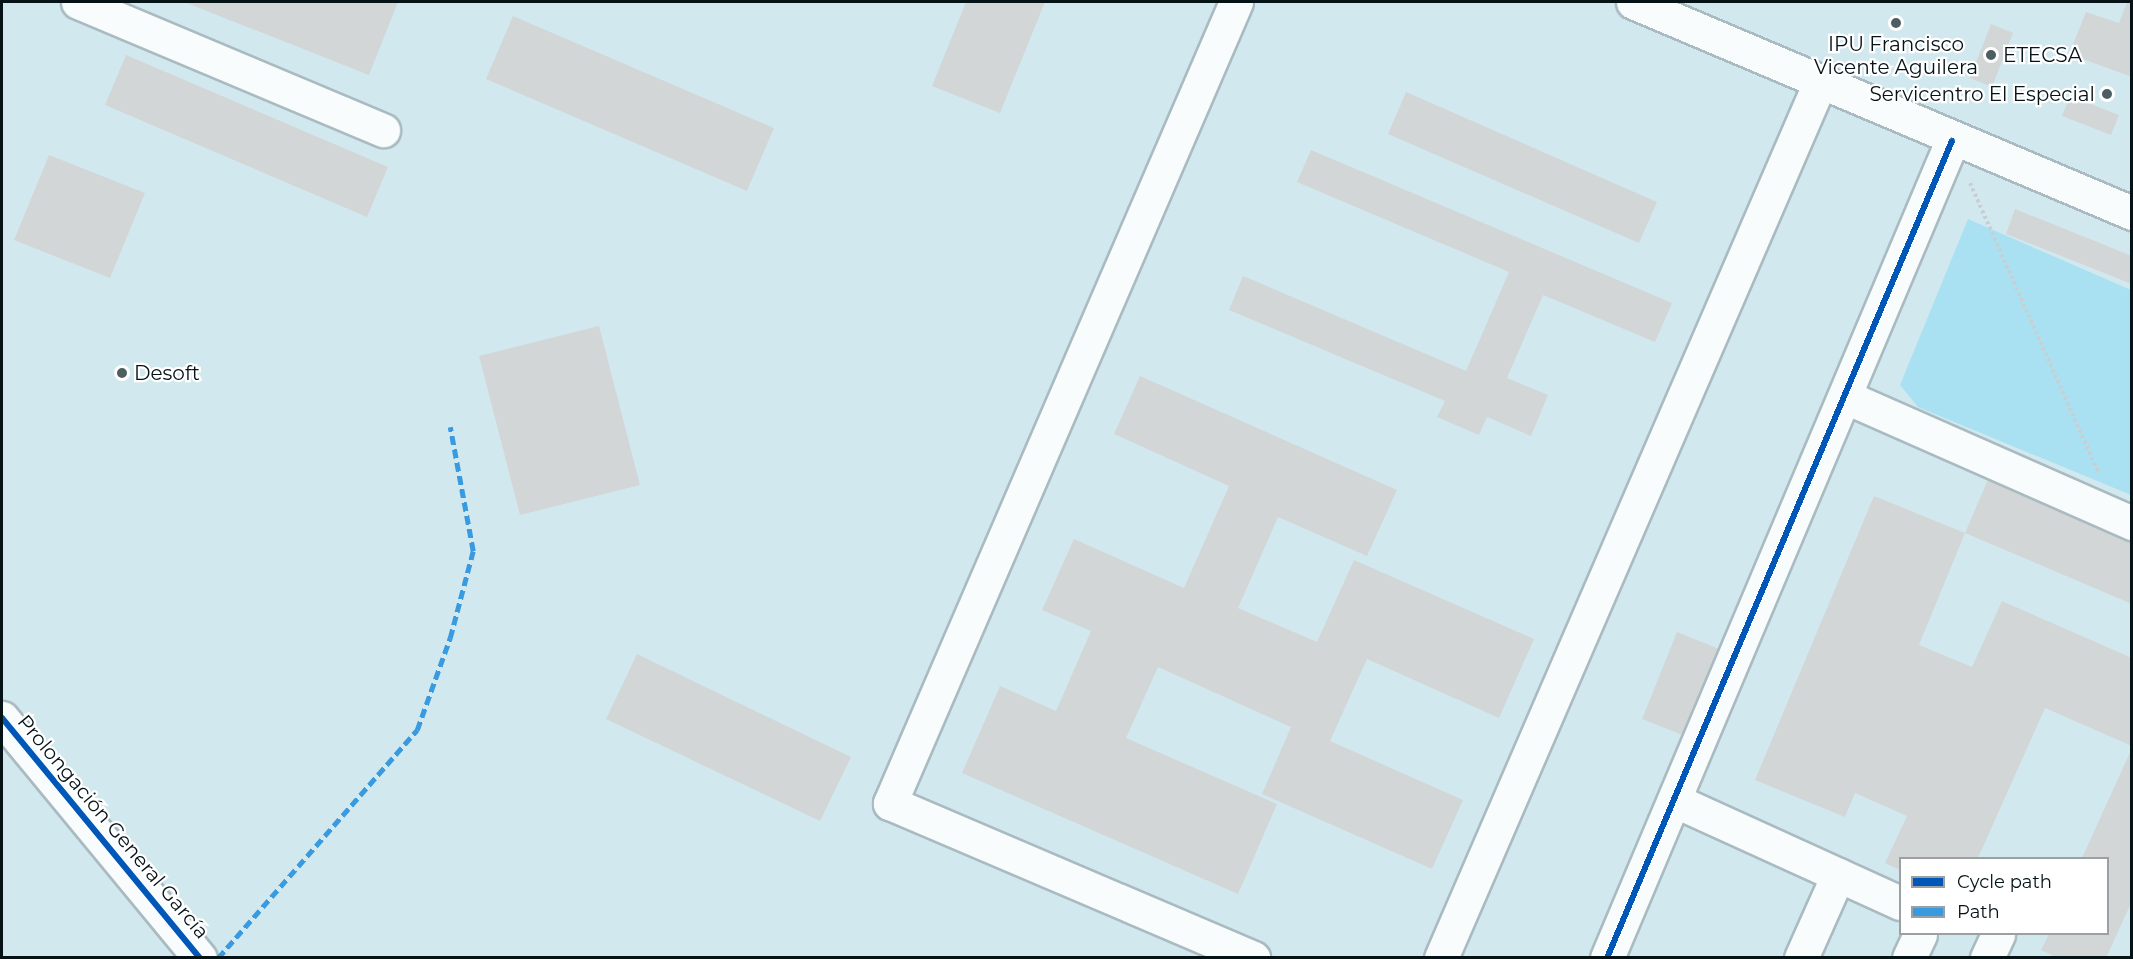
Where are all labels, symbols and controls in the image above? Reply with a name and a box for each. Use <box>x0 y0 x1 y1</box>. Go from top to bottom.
marker: IPU Francisco Vicente Aguilera <box>1889 16 1903 30</box>
place label: IPU Francisco Vicente Aguilera <box>1814 33 1978 80</box>
place label: ETECSA <box>2003 43 2082 67</box>
marker: ETECSA <box>1984 48 1998 62</box>
place label: Servicentro El Especial <box>1869 82 2095 106</box>
marker: Servicentro El Especial <box>2100 87 2114 101</box>
place label: Desoft <box>134 361 200 385</box>
marker: Desoft <box>115 366 129 380</box>
street label: Prolongación General García <box>12 710 214 944</box>
legend <box>1899 857 2109 935</box>
text: Cycle path <box>1957 871 2052 893</box>
text: Path <box>1957 901 2000 923</box>

